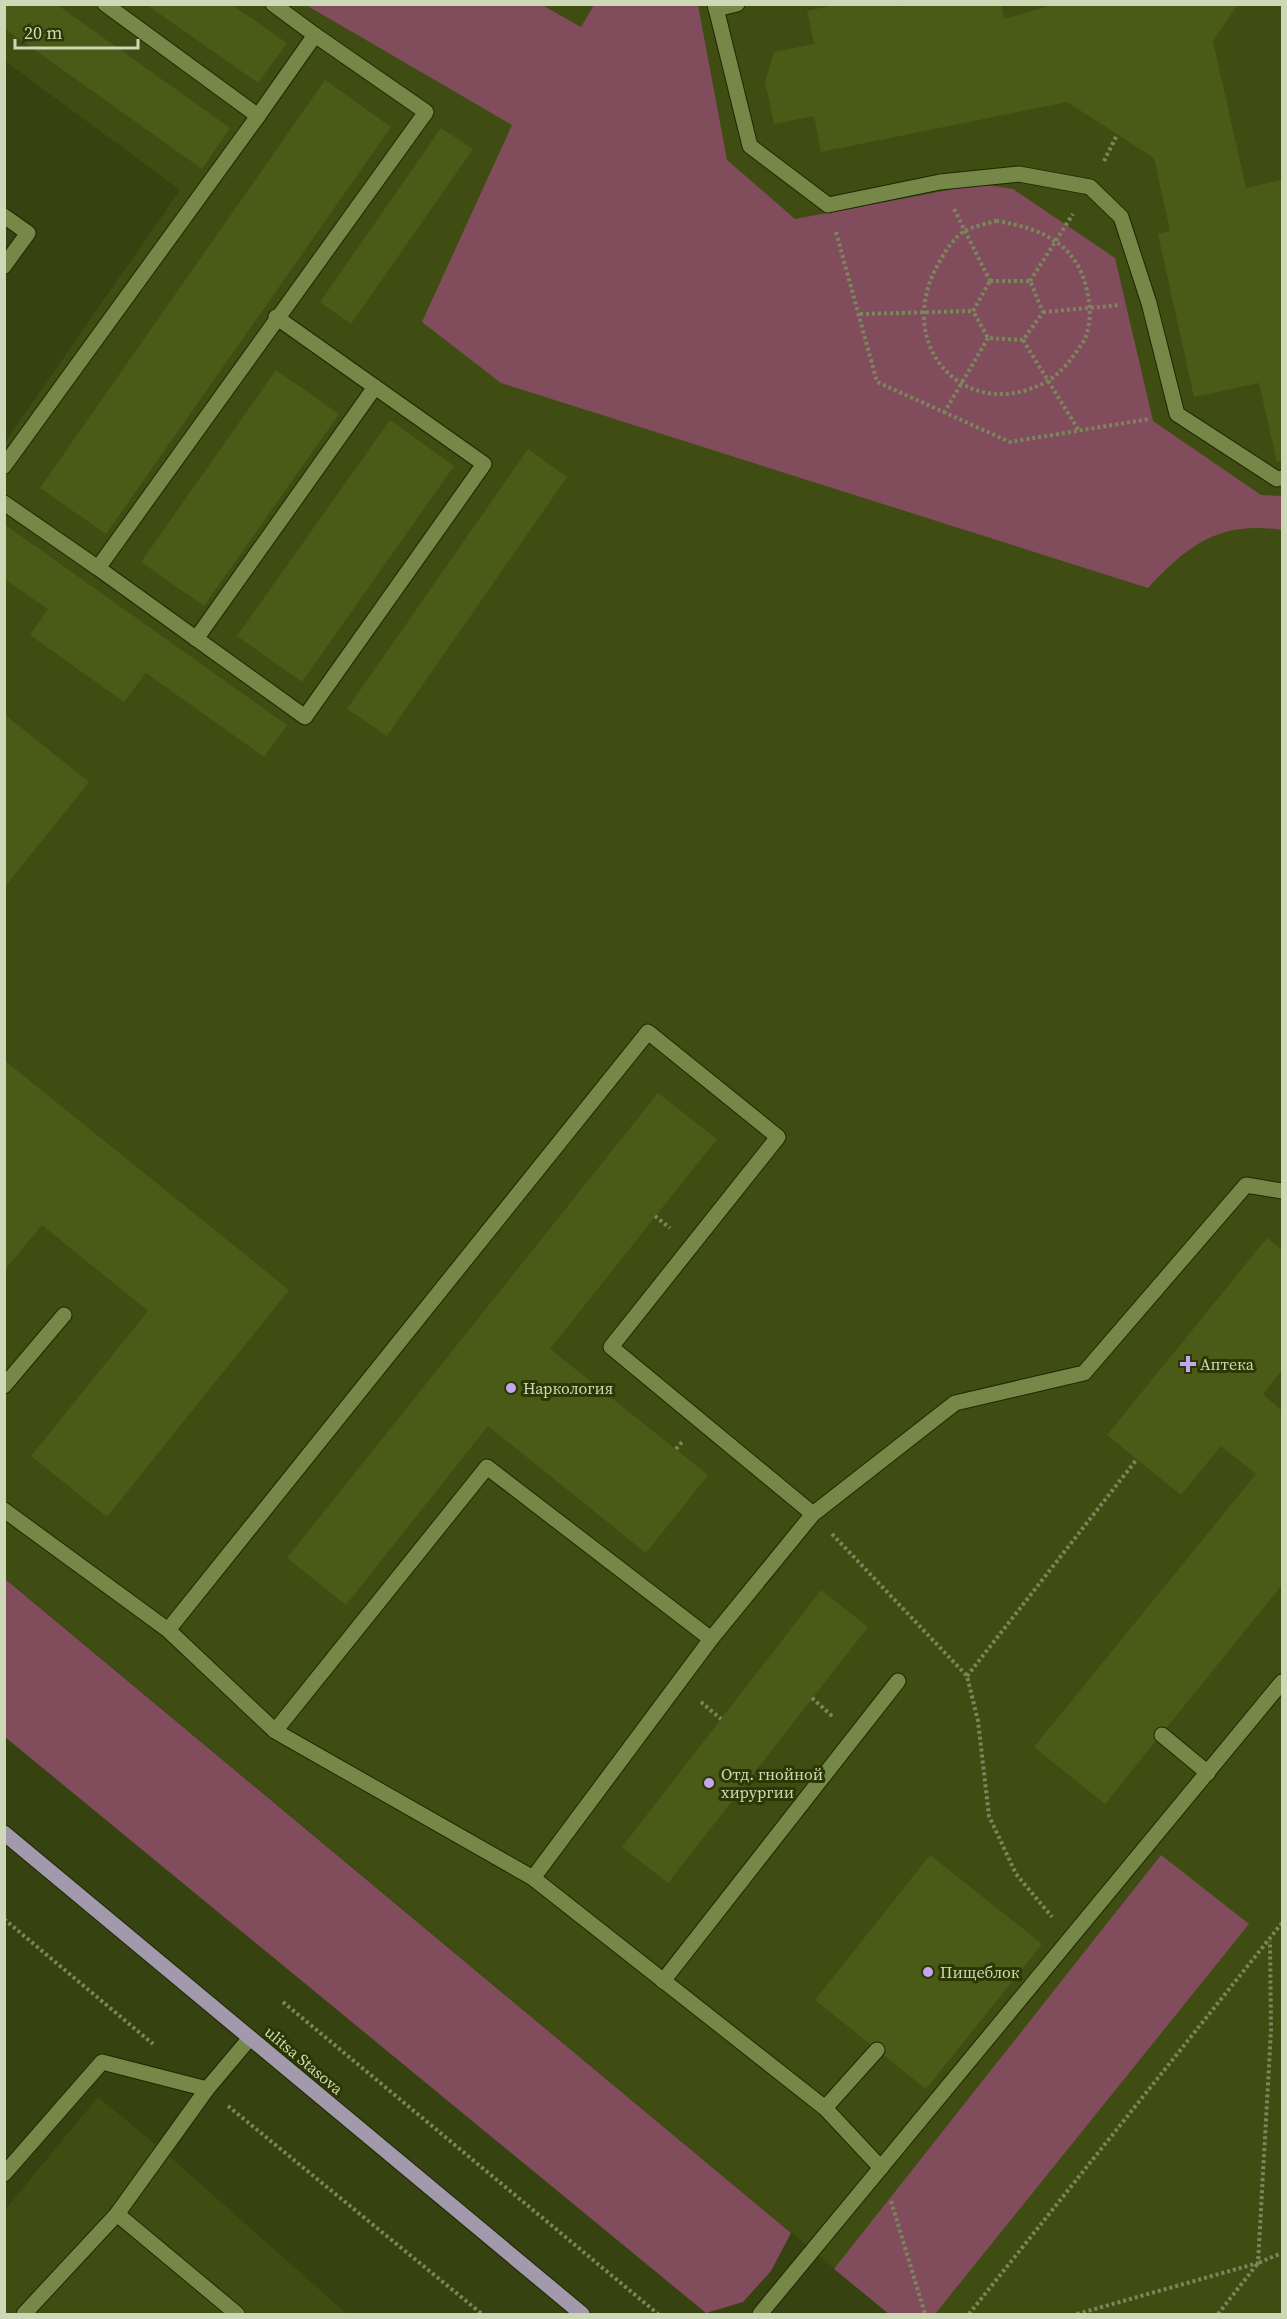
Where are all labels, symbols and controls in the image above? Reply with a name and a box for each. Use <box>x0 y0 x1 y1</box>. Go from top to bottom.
scale bar <box>15 12 138 50</box>
text: 20 m <box>24 20 62 45</box>
place label: Аптека <box>1200 1353 1255 1375</box>
marker: Аптека <box>1181 1357 1195 1371</box>
place label: Наркология <box>523 1377 613 1399</box>
marker: Наркология <box>504 1381 518 1395</box>
place label: Отд. гнойной хирургии <box>721 1763 823 1803</box>
marker: Отд. гнойной хирургии <box>702 1776 716 1790</box>
place label: Пищеблок <box>940 1961 1020 1983</box>
marker: Пищеблок <box>921 1965 935 1979</box>
street label: ulitsa Stasova <box>260 2021 348 2100</box>

